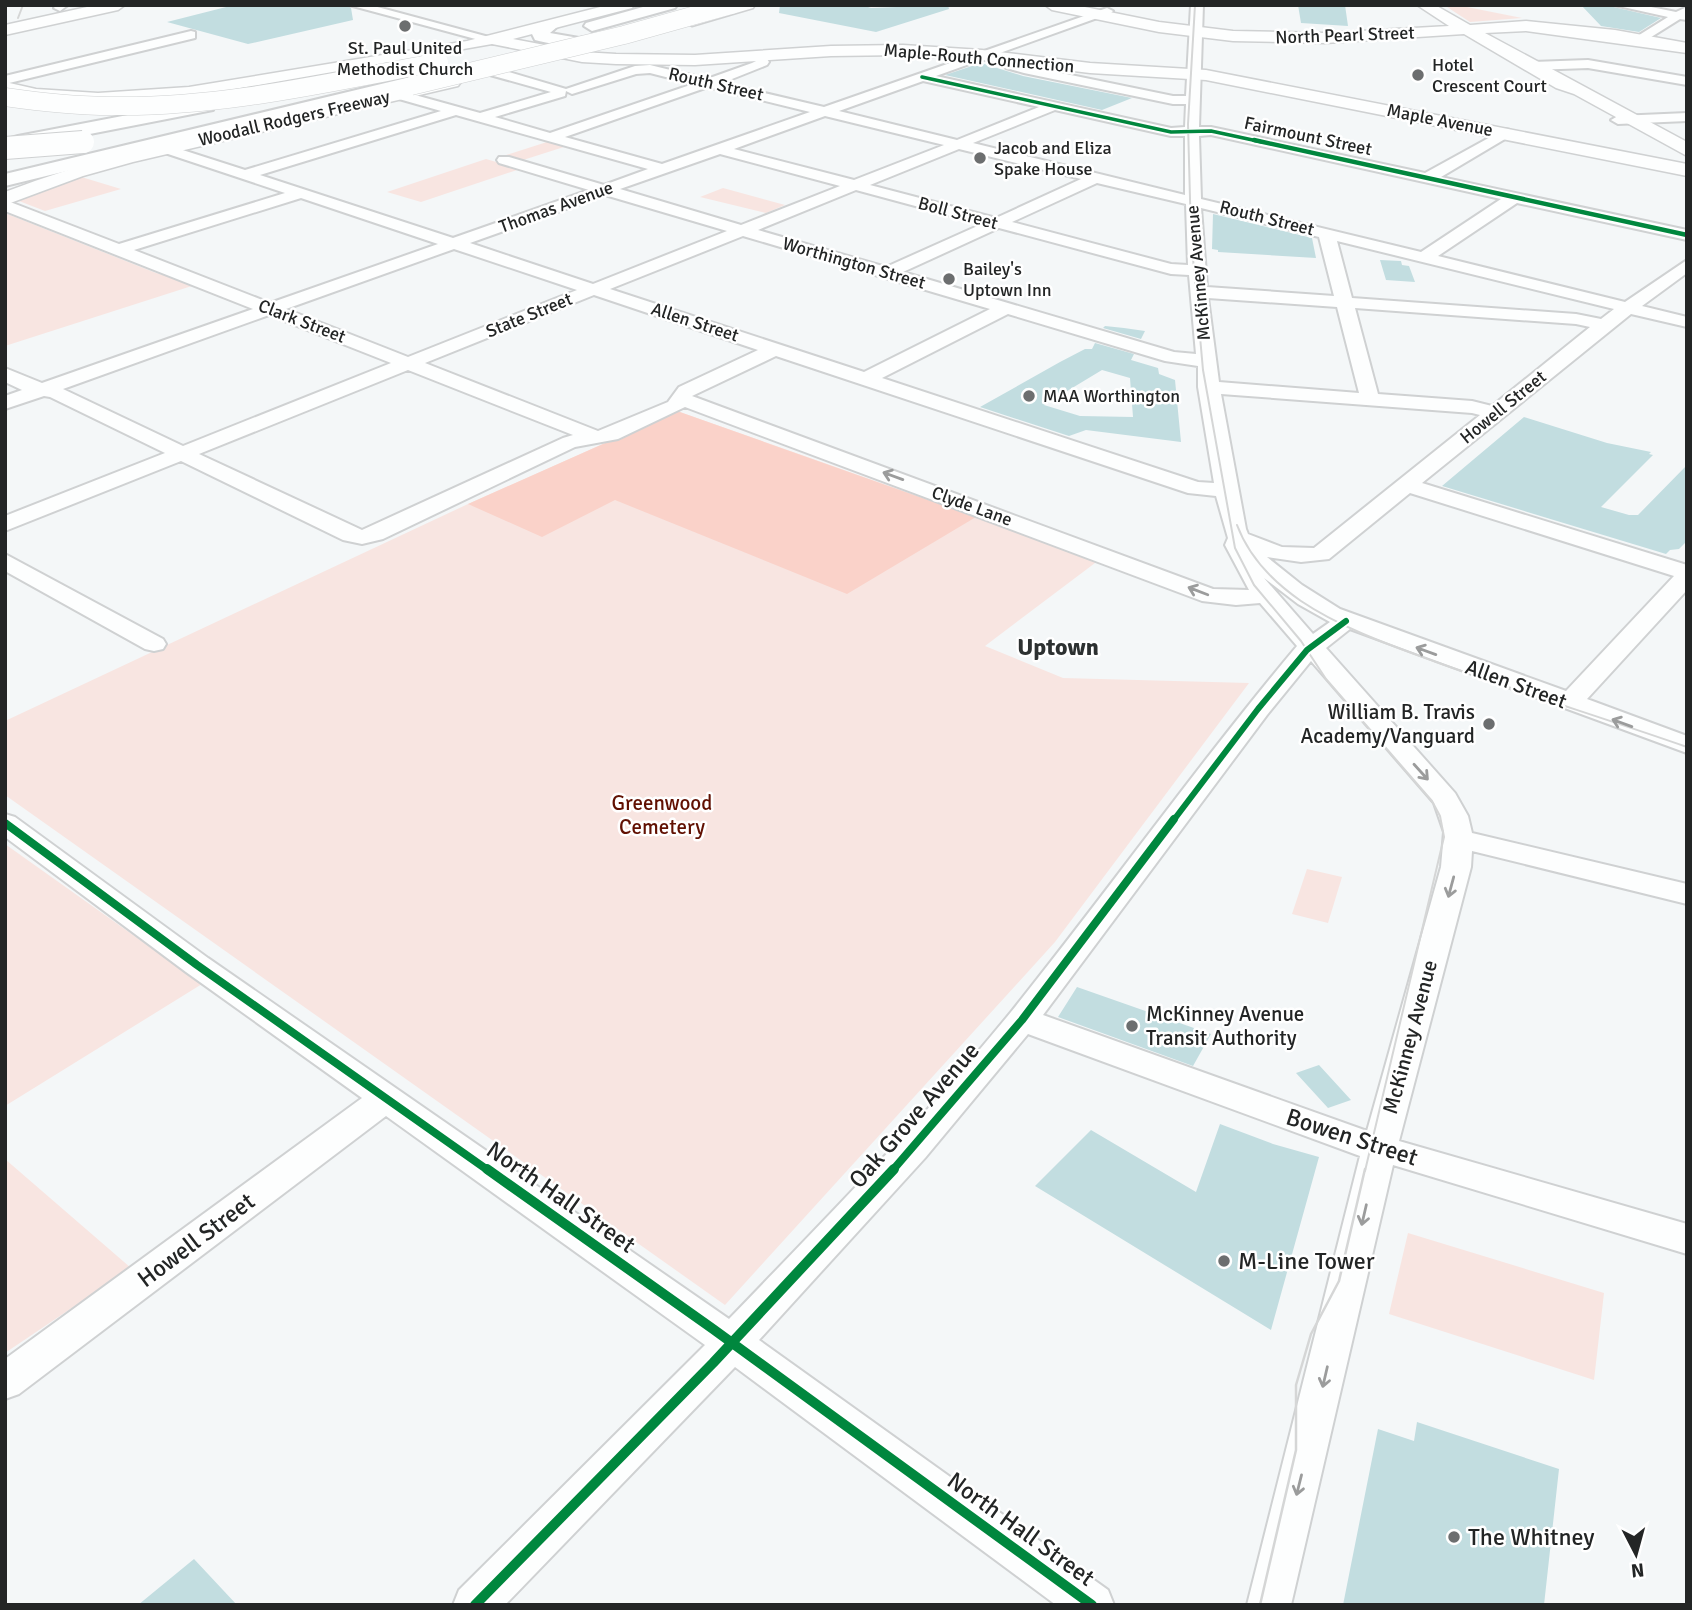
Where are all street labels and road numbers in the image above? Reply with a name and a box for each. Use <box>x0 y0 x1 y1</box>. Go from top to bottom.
street label: North Pearl Street <box>1275 22 1415 48</box>
street label: Maple-Routh Connection <box>883 39 1075 77</box>
street label: Routh Street <box>666 62 766 106</box>
street label: Woodall Rodgers Freeway <box>196 85 393 151</box>
street label: Maple Avenue <box>1385 99 1495 141</box>
street label: Fairmount Street <box>1242 112 1374 160</box>
street label: Thomas Avenue <box>496 176 616 238</box>
street label: Boll Street <box>916 192 1000 234</box>
street label: Routh Street <box>1217 196 1317 240</box>
street label: McKinney Avenue <box>1181 204 1215 342</box>
street label: Worthington Street <box>780 232 928 294</box>
street label: State Street <box>483 288 575 342</box>
street label: Clark Street <box>255 294 349 348</box>
street label: Allen Street <box>648 298 742 346</box>
street label: Howell Street <box>1456 366 1550 448</box>
street label: Clyde Lane <box>929 481 1015 531</box>
street label: Allen Street <box>1462 654 1570 714</box>
street label: McKinney Avenue <box>1377 957 1443 1117</box>
street label: Oak Grove Avenue <box>842 1036 986 1194</box>
street label: Bowen Street <box>1282 1102 1422 1172</box>
street label: North Hall Street <box>481 1135 641 1259</box>
street label: Howell Street <box>131 1186 261 1294</box>
street label: North Hall Street <box>941 1465 1101 1593</box>

